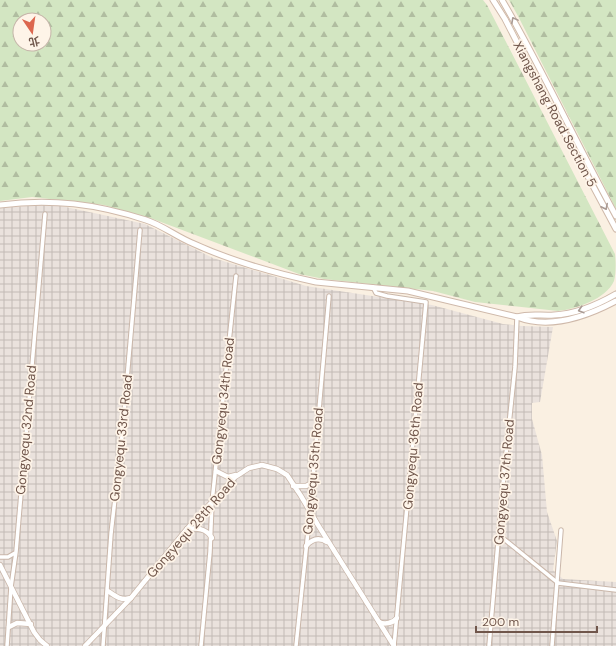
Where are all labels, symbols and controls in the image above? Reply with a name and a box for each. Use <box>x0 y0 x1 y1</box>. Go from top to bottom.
north arrow <box>12 12 52 52</box>
one-way arrow <box>511 17 518 24</box>
text: 北 <box>27 34 41 50</box>
street label: Xiangshang Road Section 5 <box>509 38 601 190</box>
one-way arrow <box>600 203 607 210</box>
one-way arrow <box>577 305 584 314</box>
street label: Gongyequ 34th Road <box>208 337 238 465</box>
street label: Gongyequ 32nd Road <box>12 365 40 495</box>
street label: Gongyequ 33rd Road <box>106 374 136 502</box>
street label: Gongyequ 36th Road <box>399 382 427 510</box>
street label: Gongyequ 35th Road <box>299 407 327 535</box>
street label: Gongyequ 37th Road <box>490 418 518 546</box>
street label: Gongyequ 28th Road <box>143 475 239 581</box>
scale bar <box>476 608 597 634</box>
text: 200 m <box>482 614 519 630</box>

